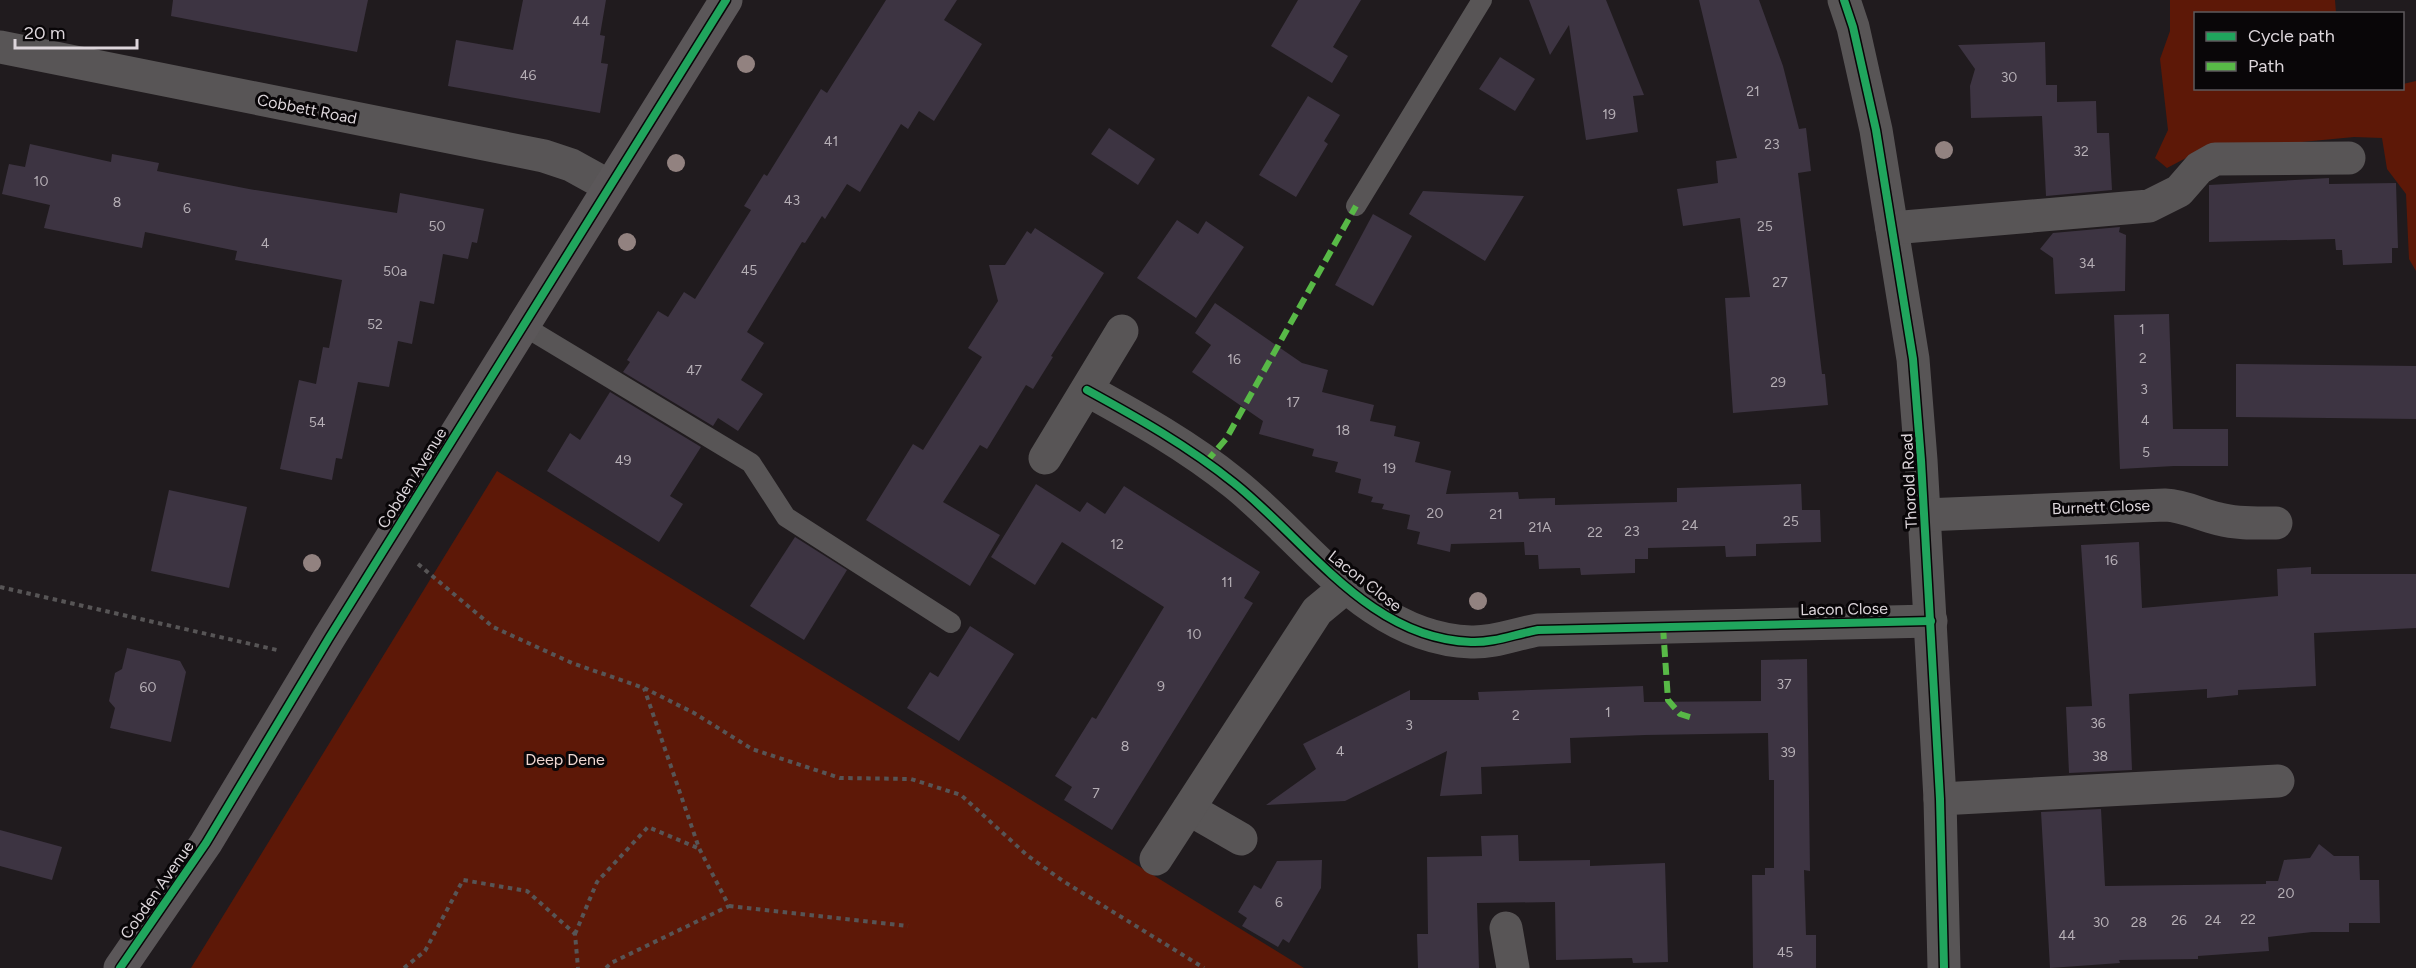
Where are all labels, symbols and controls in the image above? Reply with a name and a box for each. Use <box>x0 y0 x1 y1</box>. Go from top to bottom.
scale bar <box>15 12 136 50</box>
legend <box>2194 12 2404 90</box>
house number: 44 <box>572 13 590 30</box>
text: 20 m <box>24 22 65 44</box>
text: Cycle path <box>2248 25 2335 47</box>
text: Path <box>2248 55 2284 77</box>
house number: 46 <box>520 67 536 84</box>
house number: 30 <box>2001 69 2017 86</box>
house number: 21 <box>1746 83 1760 100</box>
street label: Cobbett Road <box>256 90 358 128</box>
house number: 19 <box>1602 106 1616 123</box>
house number: 41 <box>824 133 838 150</box>
house number: 23 <box>1764 136 1780 153</box>
house number: 32 <box>2073 143 2089 160</box>
house number: 10 <box>34 173 48 190</box>
house number: 43 <box>784 192 800 209</box>
house number: 8 <box>113 194 121 211</box>
house number: 6 <box>183 200 191 217</box>
house number: 50 <box>428 218 446 235</box>
house number: 25 <box>1757 218 1773 235</box>
house number: 4 <box>261 235 270 252</box>
house number: 34 <box>2079 255 2095 272</box>
house number: 45 <box>741 262 757 279</box>
house number: 50a <box>383 263 407 280</box>
house number: 27 <box>1772 274 1788 291</box>
house number: 52 <box>367 316 383 333</box>
house number: 1 <box>2139 321 2145 338</box>
house number: 2 <box>2139 350 2147 367</box>
house number: 16 <box>1227 351 1241 368</box>
house number: 47 <box>686 362 703 379</box>
house number: 29 <box>1770 374 1786 391</box>
house number: 3 <box>2140 381 2148 398</box>
house number: 17 <box>1286 394 1300 411</box>
house number: 4 <box>2141 412 2150 429</box>
house number: 54 <box>309 414 326 431</box>
house number: 18 <box>1336 422 1350 439</box>
street label: Cobden Avenue <box>373 424 451 532</box>
street label: Thorold Road <box>1897 433 1921 529</box>
house number: 5 <box>2142 444 2150 461</box>
house number: 49 <box>615 452 631 469</box>
house number: 19 <box>1382 460 1396 477</box>
street label: Burnett Close <box>2052 496 2151 518</box>
house number: 20 <box>1427 505 1443 522</box>
house number: 21 <box>1489 506 1503 523</box>
house number: 25 <box>1783 513 1799 530</box>
house number: 24 <box>1682 517 1699 534</box>
house number: 21A <box>1528 519 1552 536</box>
house number: 23 <box>1624 523 1640 540</box>
house number: 22 <box>1587 524 1603 541</box>
house number: 12 <box>1110 536 1124 553</box>
street label: Lacon Close <box>1325 546 1406 616</box>
house number: 16 <box>2104 552 2118 569</box>
house number: 11 <box>1221 574 1233 591</box>
street label: Lacon Close <box>1800 599 1888 619</box>
house number: 10 <box>1187 626 1201 643</box>
house number: 37 <box>1776 676 1792 693</box>
house number: 9 <box>1157 678 1165 695</box>
house number: 60 <box>140 679 156 696</box>
house number: 1 <box>1605 704 1611 721</box>
house number: 2 <box>1512 707 1520 724</box>
house number: 36 <box>2090 715 2106 732</box>
house number: 3 <box>1405 717 1413 734</box>
house number: 8 <box>1121 738 1129 755</box>
house number: 4 <box>1336 743 1345 760</box>
house number: 39 <box>1780 744 1796 761</box>
house number: 38 <box>2092 748 2108 765</box>
park label: Deep Dene <box>525 750 605 769</box>
house number: 7 <box>1092 785 1100 802</box>
street label: Cobden Avenue <box>116 837 198 943</box>
house number: 20 <box>2278 885 2294 902</box>
house number: 6 <box>1275 894 1283 911</box>
house number: 22 <box>2240 911 2256 928</box>
house number: 26 <box>2171 912 2187 929</box>
house number: 24 <box>2205 912 2222 929</box>
house number: 30 <box>2093 914 2109 931</box>
house number: 28 <box>2131 914 2147 931</box>
house number: 44 <box>2058 927 2076 944</box>
house number: 45 <box>1777 944 1793 961</box>

